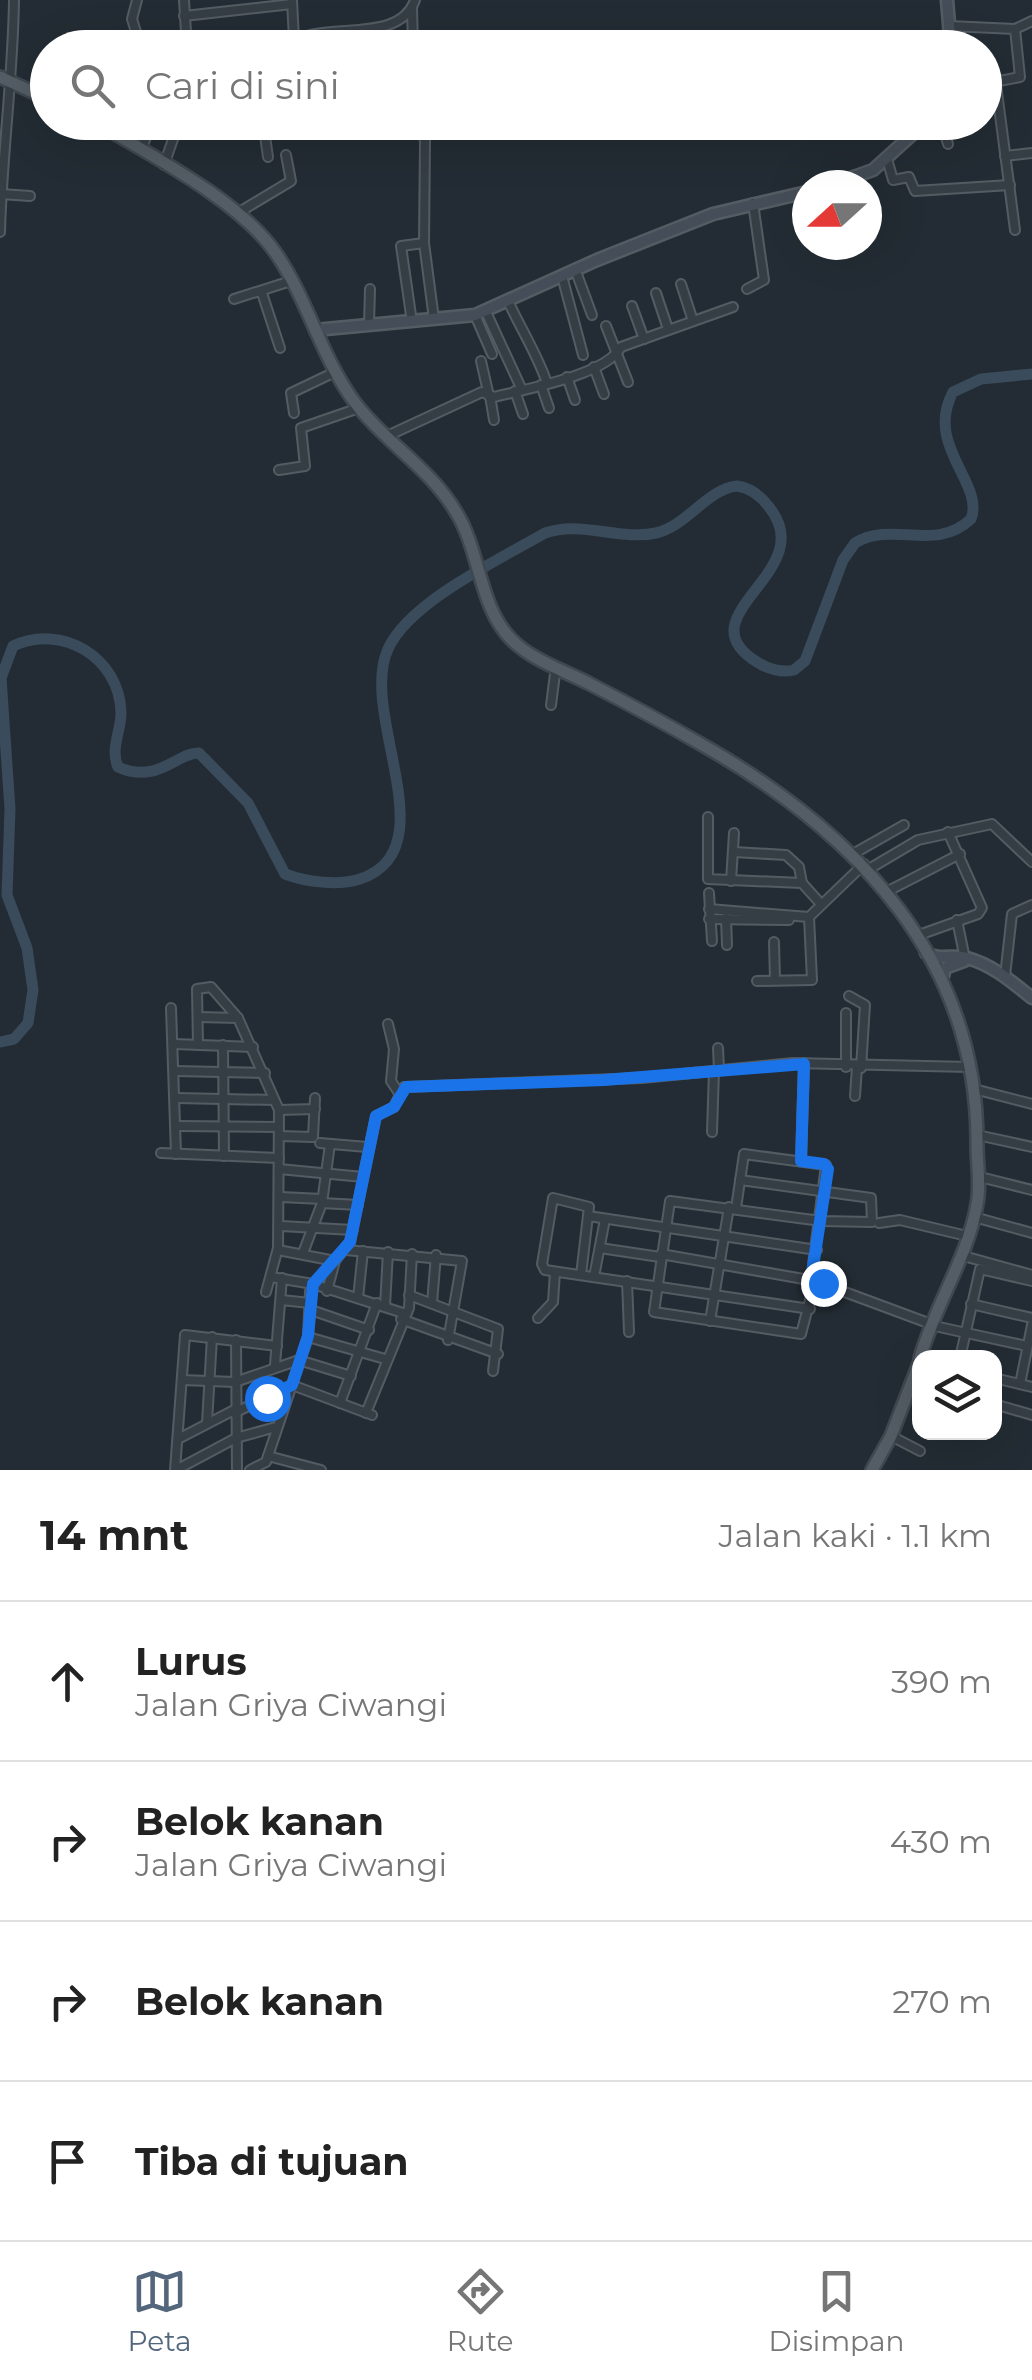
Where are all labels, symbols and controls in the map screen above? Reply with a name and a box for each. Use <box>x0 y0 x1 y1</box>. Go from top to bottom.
search box <box>30 30 1002 140</box>
icon: search <box>65 58 120 113</box>
text: Cari di sini <box>145 62 340 109</box>
north arrow <box>792 170 882 260</box>
route end <box>801 1261 847 1307</box>
map controls <box>912 1350 1002 1440</box>
button: layers <box>912 1350 1002 1440</box>
route start <box>245 1376 291 1422</box>
text: 14 mnt <box>40 1509 189 1561</box>
text: Jalan kaki · 1.1 km <box>719 1516 992 1555</box>
text: Lurus <box>135 1638 247 1685</box>
icon: ahead <box>40 1654 95 1709</box>
text: 390 m <box>891 1662 992 1701</box>
text: Jalan Griya Ciwangi <box>135 1685 447 1724</box>
text: Belok kanan <box>135 1798 384 1845</box>
icon: right <box>40 1814 95 1869</box>
text: 430 m <box>890 1822 992 1861</box>
text: Jalan Griya Ciwangi <box>135 1845 447 1884</box>
icon: right <box>40 1974 95 2029</box>
text: Belok kanan <box>135 1978 384 2025</box>
text: 270 m <box>892 1982 992 2021</box>
icon: arrive <box>40 2134 95 2189</box>
text: Tiba di tujuan <box>135 2138 409 2185</box>
tab: Peta <box>128 2264 192 2358</box>
tab: Rute <box>447 2264 513 2358</box>
tab: Disimpan <box>769 2264 904 2358</box>

